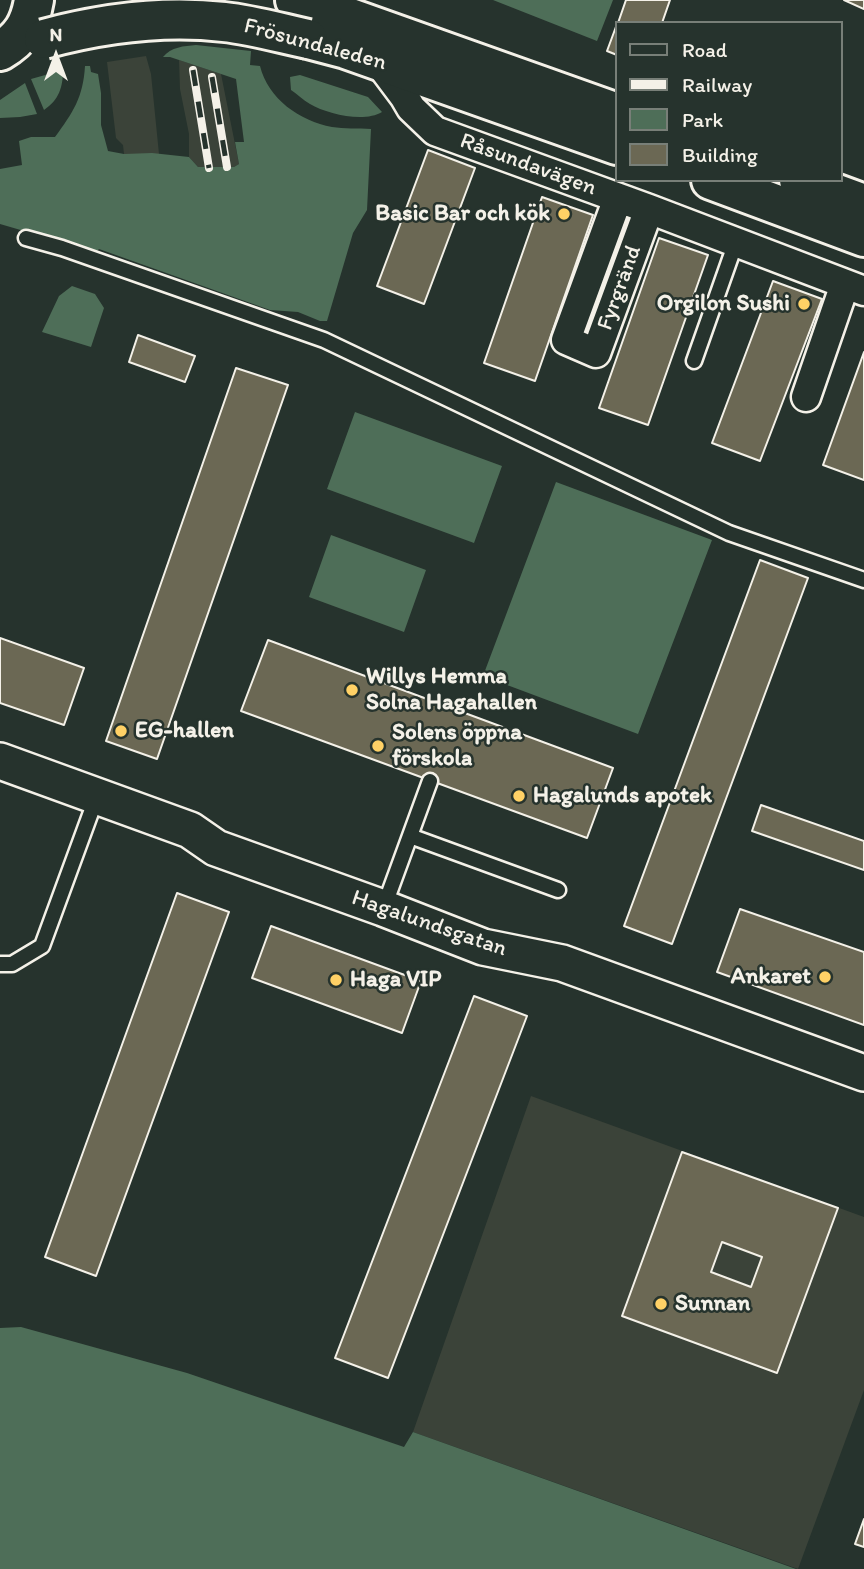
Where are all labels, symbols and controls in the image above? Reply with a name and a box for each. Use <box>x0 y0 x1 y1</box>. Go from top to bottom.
street label: Frösundaleden <box>241 13 389 77</box>
north arrow <box>21 21 91 91</box>
legend <box>616 21 843 182</box>
text: N <box>50 23 62 46</box>
text: Road <box>682 37 727 62</box>
text: Railway <box>682 72 752 97</box>
text: Park <box>682 107 723 132</box>
street label: Råsundavägen <box>456 128 600 202</box>
text: Building <box>682 142 758 167</box>
place label: Basic Bar och kök <box>375 200 550 228</box>
marker: Basic Bar och kök <box>556 206 572 222</box>
street label: Fyrgränd <box>592 242 648 334</box>
place label: Orgilon Sushi <box>657 290 790 318</box>
marker: Orgilon Sushi <box>796 296 812 312</box>
place label: Willys Hemma Solna Hagahallen <box>366 663 537 717</box>
marker: Willys Hemma Solna Hagahallen <box>344 682 360 698</box>
place label: EG-hallen <box>135 717 234 745</box>
place label: Solens öppna förskola <box>392 719 522 773</box>
marker: EG-hallen <box>113 723 129 739</box>
marker: Solens öppna förskola <box>370 738 386 754</box>
place label: Hagalunds apotek <box>533 782 712 810</box>
marker: Hagalunds apotek <box>511 788 527 804</box>
street label: Hagalundsgatan <box>348 885 510 963</box>
place label: Ankaret <box>731 963 811 991</box>
place label: Haga VIP <box>350 966 441 994</box>
marker: Ankaret <box>817 969 833 985</box>
marker: Haga VIP <box>328 972 344 988</box>
place label: Sunnan <box>675 1290 750 1318</box>
marker: Sunnan <box>653 1296 669 1312</box>

